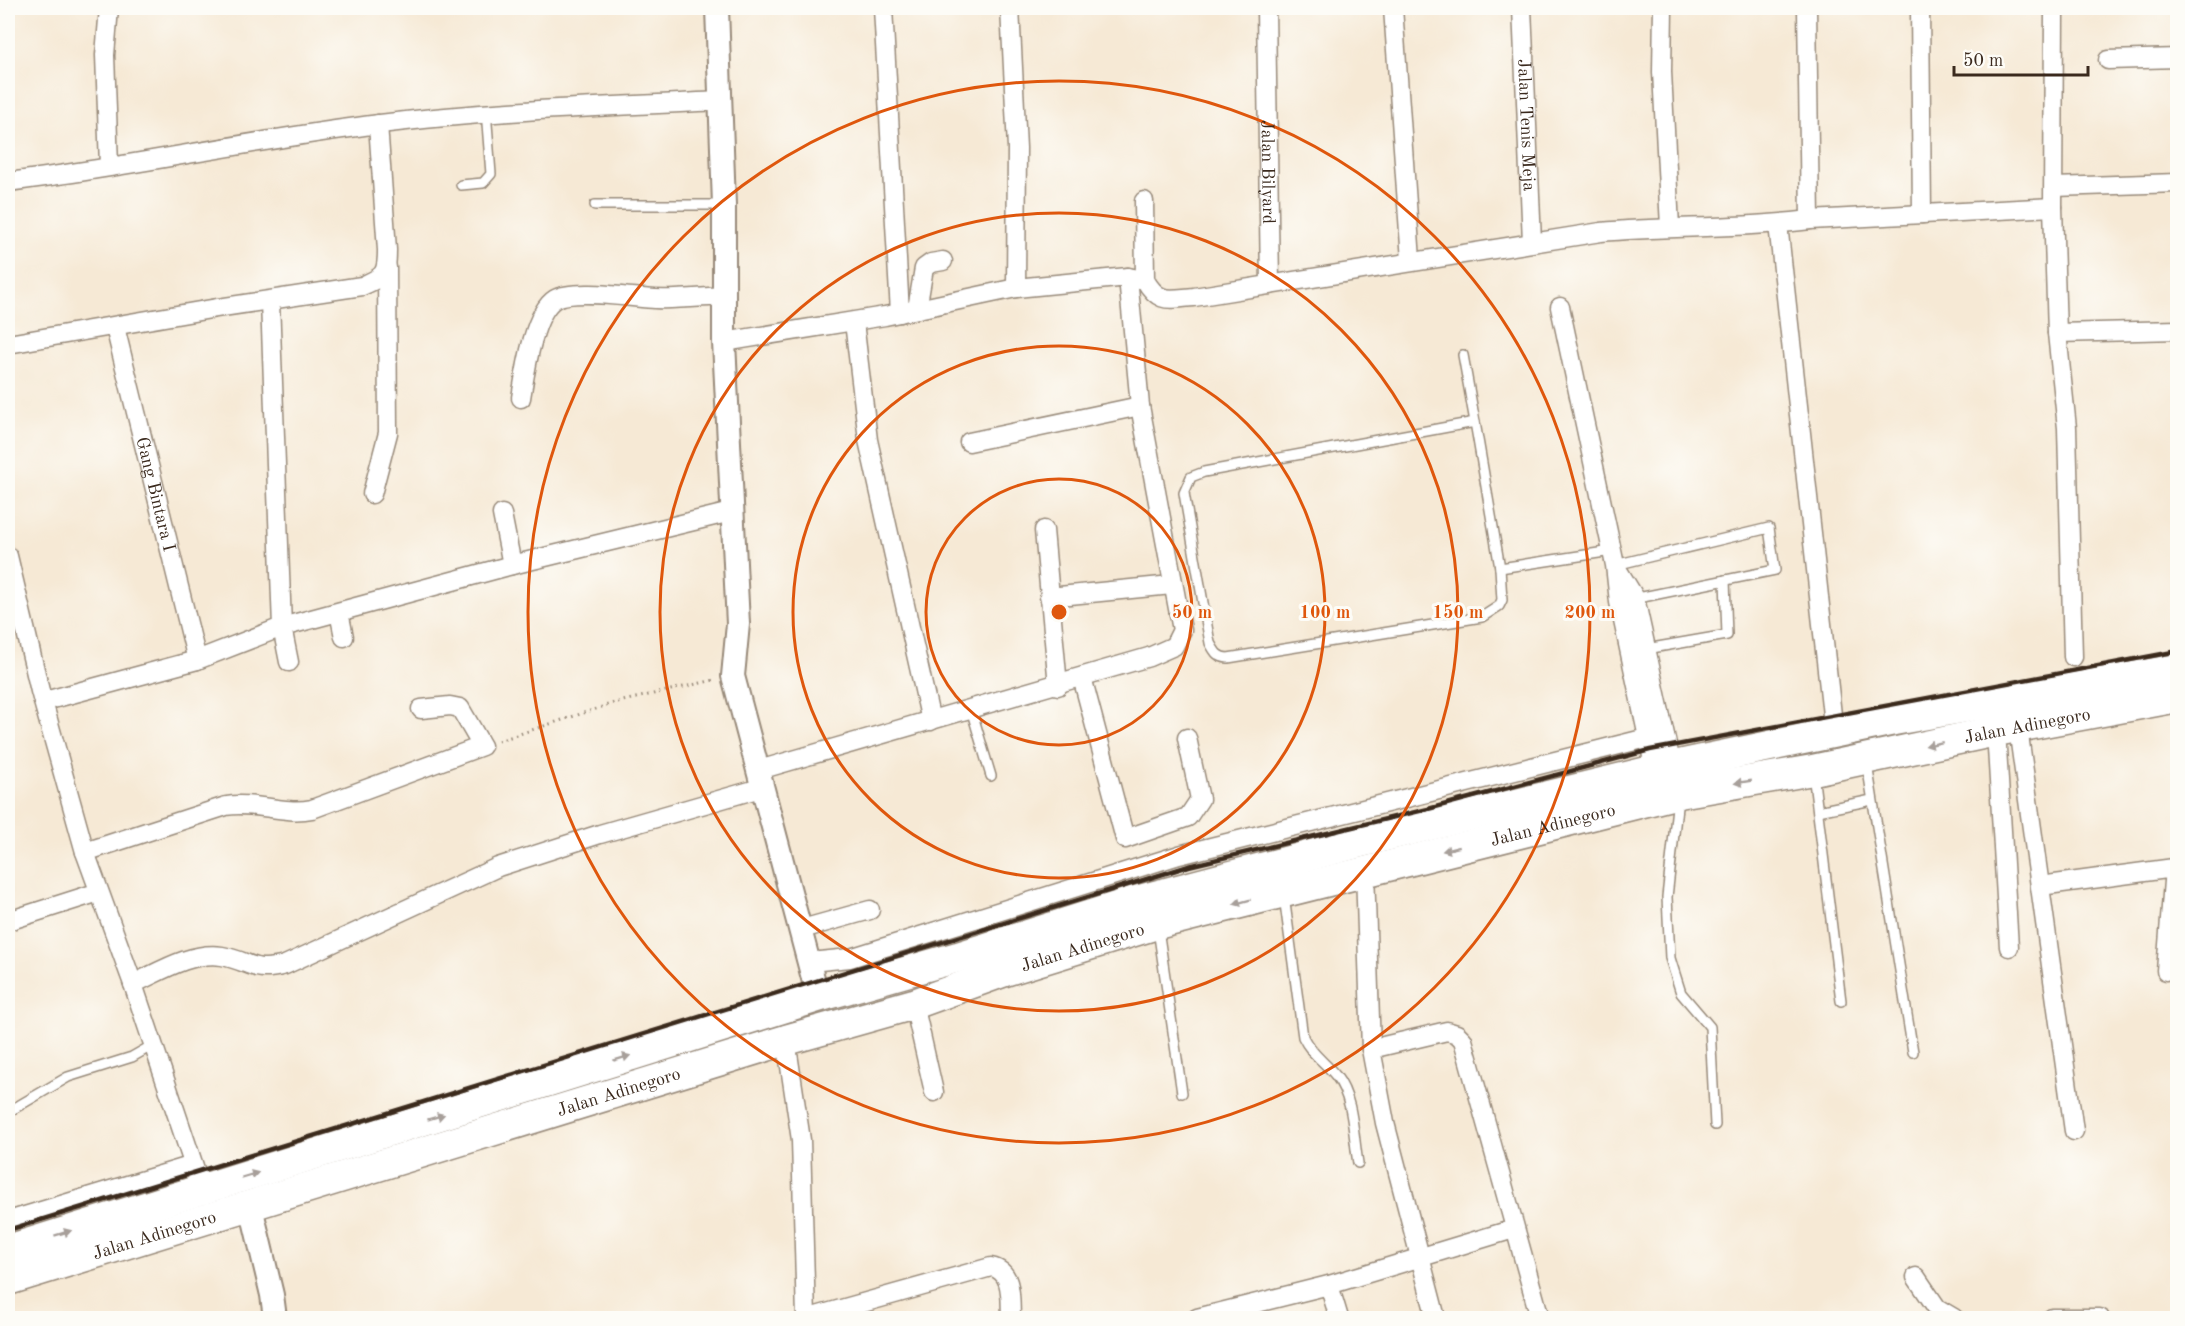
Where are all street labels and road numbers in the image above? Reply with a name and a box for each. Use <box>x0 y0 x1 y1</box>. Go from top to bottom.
street label: Jalan Tenis Meja <box>1514 58 1538 192</box>
street label: Jalan Bilyard <box>1258 120 1277 224</box>
street label: Gang Bintara I <box>132 435 178 553</box>
street label: Jalan Adinegoro <box>1963 706 2092 748</box>
street label: Jalan Adinegoro <box>1489 801 1617 850</box>
street label: Jalan Adinegoro <box>1019 920 1147 975</box>
street label: Jalan Adinegoro <box>555 1065 683 1120</box>
street label: Jalan Adinegoro <box>91 1208 218 1263</box>

